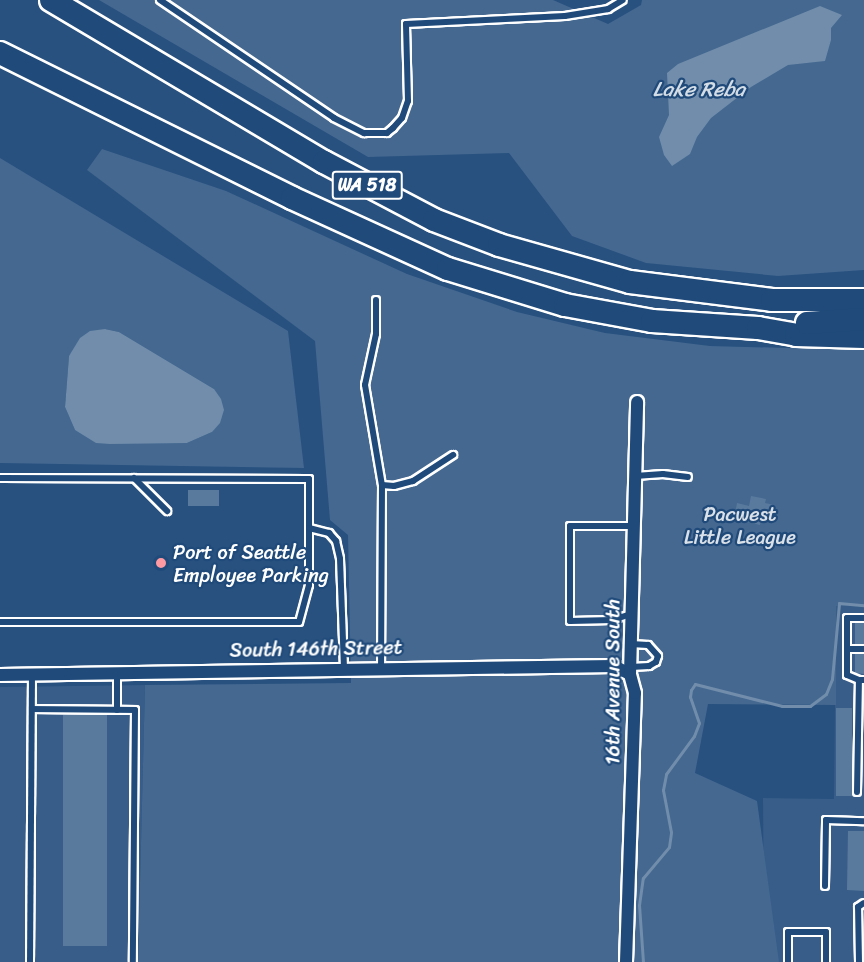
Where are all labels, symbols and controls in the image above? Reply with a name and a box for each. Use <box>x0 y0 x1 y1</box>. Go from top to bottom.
water label: Lake Reba <box>652 76 746 102</box>
road number: WA 518 <box>331 170 403 200</box>
park label: Pacwest Little League <box>683 502 797 549</box>
place label: Port of Seattle Employee Parking <box>173 540 329 587</box>
marker: Port of Seattle Employee Parking <box>154 556 168 570</box>
street label: 16th Avenue South <box>601 599 625 765</box>
street label: South 146th Street <box>229 635 403 663</box>

